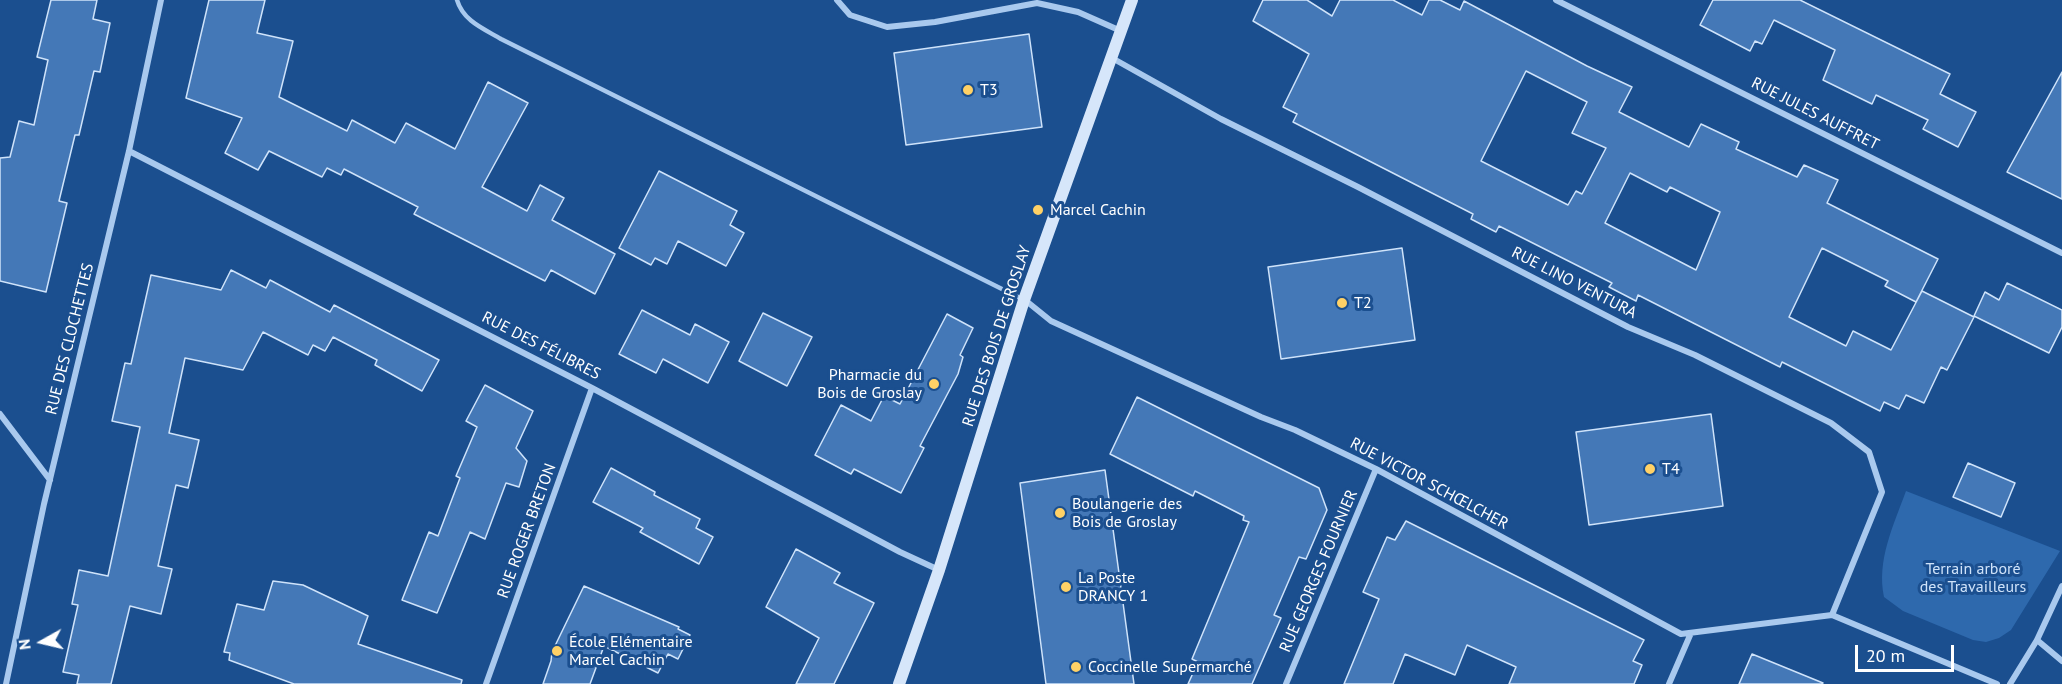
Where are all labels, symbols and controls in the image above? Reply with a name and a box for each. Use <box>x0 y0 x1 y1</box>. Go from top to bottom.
street label: RUE JULES AUFFRET <box>1748 73 1882 155</box>
place label: T3 <box>980 80 998 100</box>
marker: T3 <box>961 83 975 97</box>
place label: Marcel Cachin <box>1050 200 1146 220</box>
marker: Marcel Cachin <box>1031 203 1045 217</box>
street label: RUE DES BOIS DE GROSLAY <box>959 243 1035 429</box>
street label: RUE LINO VENTURA <box>1508 243 1640 323</box>
street label: RUE DES CLOCHETTES <box>42 261 98 417</box>
place label: T2 <box>1354 293 1372 313</box>
marker: T2 <box>1335 296 1349 310</box>
street label: RUE DES FÉLIBRES <box>479 308 603 384</box>
place label: Pharmacie du Bois de Groslay <box>817 365 922 403</box>
marker: Pharmacie du Bois de Groslay <box>927 377 941 391</box>
street label: RUE VICTOR SCHŒLCHER <box>1347 434 1511 534</box>
place label: T4 <box>1662 459 1680 479</box>
street label: RUE ROGER BRETON <box>494 461 560 601</box>
marker: T4 <box>1643 462 1657 476</box>
street label: RUE GEORGES FOURNIER <box>1276 487 1362 655</box>
place label: Boulangerie des Bois de Groslay <box>1072 494 1182 532</box>
marker: Boulangerie des Bois de Groslay <box>1053 506 1067 520</box>
park label: Terrain arboré des Travailleurs <box>1920 559 2026 597</box>
place label: La Poste DRANCY 1 <box>1078 568 1148 606</box>
marker: La Poste DRANCY 1 <box>1059 580 1073 594</box>
north arrow <box>12 612 72 672</box>
place label: École Elémentaire Marcel Cachin <box>569 632 693 670</box>
scale bar <box>1858 633 1957 671</box>
text: N <box>14 638 35 651</box>
marker: École Elémentaire Marcel Cachin <box>550 644 564 658</box>
text: 20 m <box>1866 644 1905 667</box>
place label: Coccinelle Supermarché <box>1088 657 1252 677</box>
marker: Coccinelle Supermarché <box>1069 660 1083 674</box>

